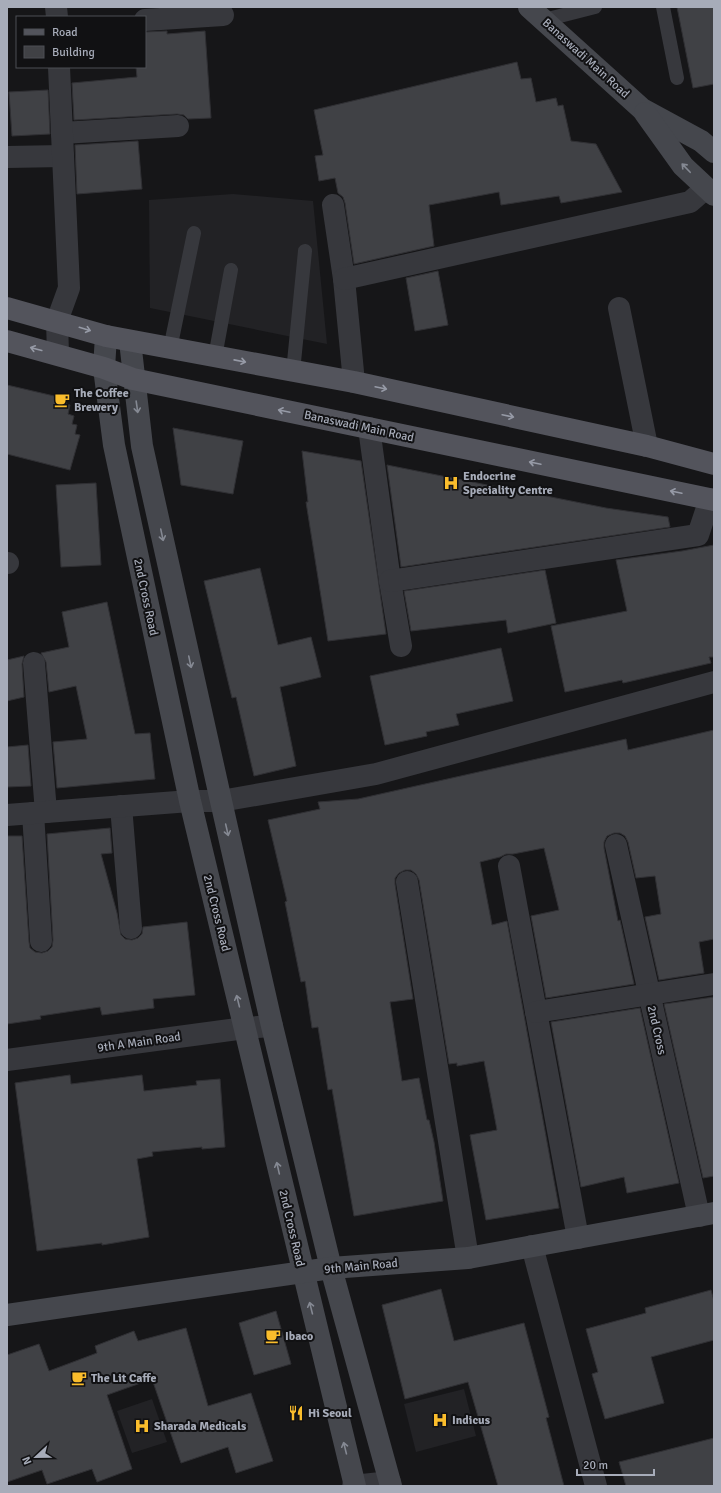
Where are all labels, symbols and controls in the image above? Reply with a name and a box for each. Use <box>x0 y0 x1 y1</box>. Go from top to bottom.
street label: Banaswadi Main Road <box>539 15 632 101</box>
legend <box>16 16 146 68</box>
text: Road <box>52 25 78 40</box>
text: Building <box>52 45 95 60</box>
one-way arrow <box>681 163 690 173</box>
one-way arrow <box>78 326 91 333</box>
one-way arrow <box>30 345 43 352</box>
one-way arrow <box>233 358 246 366</box>
one-way arrow <box>374 385 387 393</box>
place label: The Coffee Brewery <box>74 386 129 415</box>
cafe icon: The Coffee Brewery <box>53 391 71 409</box>
one-way arrow <box>133 401 141 414</box>
one-way arrow <box>278 406 291 414</box>
street label: Banaswadi Main Road <box>303 408 415 445</box>
one-way arrow <box>501 412 514 420</box>
one-way arrow <box>529 458 542 466</box>
place label: Endocrine Speciality Centre <box>463 469 553 498</box>
hospital icon: Endocrine Speciality Centre <box>442 474 460 492</box>
one-way arrow <box>670 487 683 495</box>
one-way arrow <box>158 528 166 541</box>
street label: 2nd Cross Road <box>130 557 161 637</box>
one-way arrow <box>186 655 194 668</box>
one-way arrow <box>224 823 232 836</box>
street label: 2nd Cross Road <box>200 873 233 953</box>
one-way arrow <box>234 995 242 1008</box>
street label: 2nd Cross <box>644 1004 669 1056</box>
street label: 9th A Main Road <box>97 1029 182 1056</box>
one-way arrow <box>273 1162 281 1175</box>
street label: 2nd Cross Road <box>275 1188 308 1268</box>
street label: 9th Main Road <box>324 1256 398 1277</box>
one-way arrow <box>307 1302 314 1315</box>
cafe icon: Ibaco <box>264 1327 282 1345</box>
place label: Ibaco <box>285 1329 313 1344</box>
cafe icon: The Lit Caffe <box>70 1369 88 1387</box>
place label: The Lit Caffe <box>91 1371 156 1386</box>
restaurant icon: Hi Seoul <box>287 1404 305 1422</box>
place label: Hi Seoul <box>308 1406 352 1421</box>
hospital icon: Indicus <box>431 1411 449 1429</box>
place label: Indicus <box>452 1413 491 1428</box>
hospital icon: Sharada Medicals <box>133 1417 151 1435</box>
place label: Sharada Medicals <box>154 1419 247 1434</box>
north arrow <box>16 1437 56 1477</box>
one-way arrow <box>341 1442 349 1455</box>
scale bar <box>577 1451 654 1477</box>
text: N <box>20 1455 35 1467</box>
text: 20 m <box>583 1458 608 1473</box>

